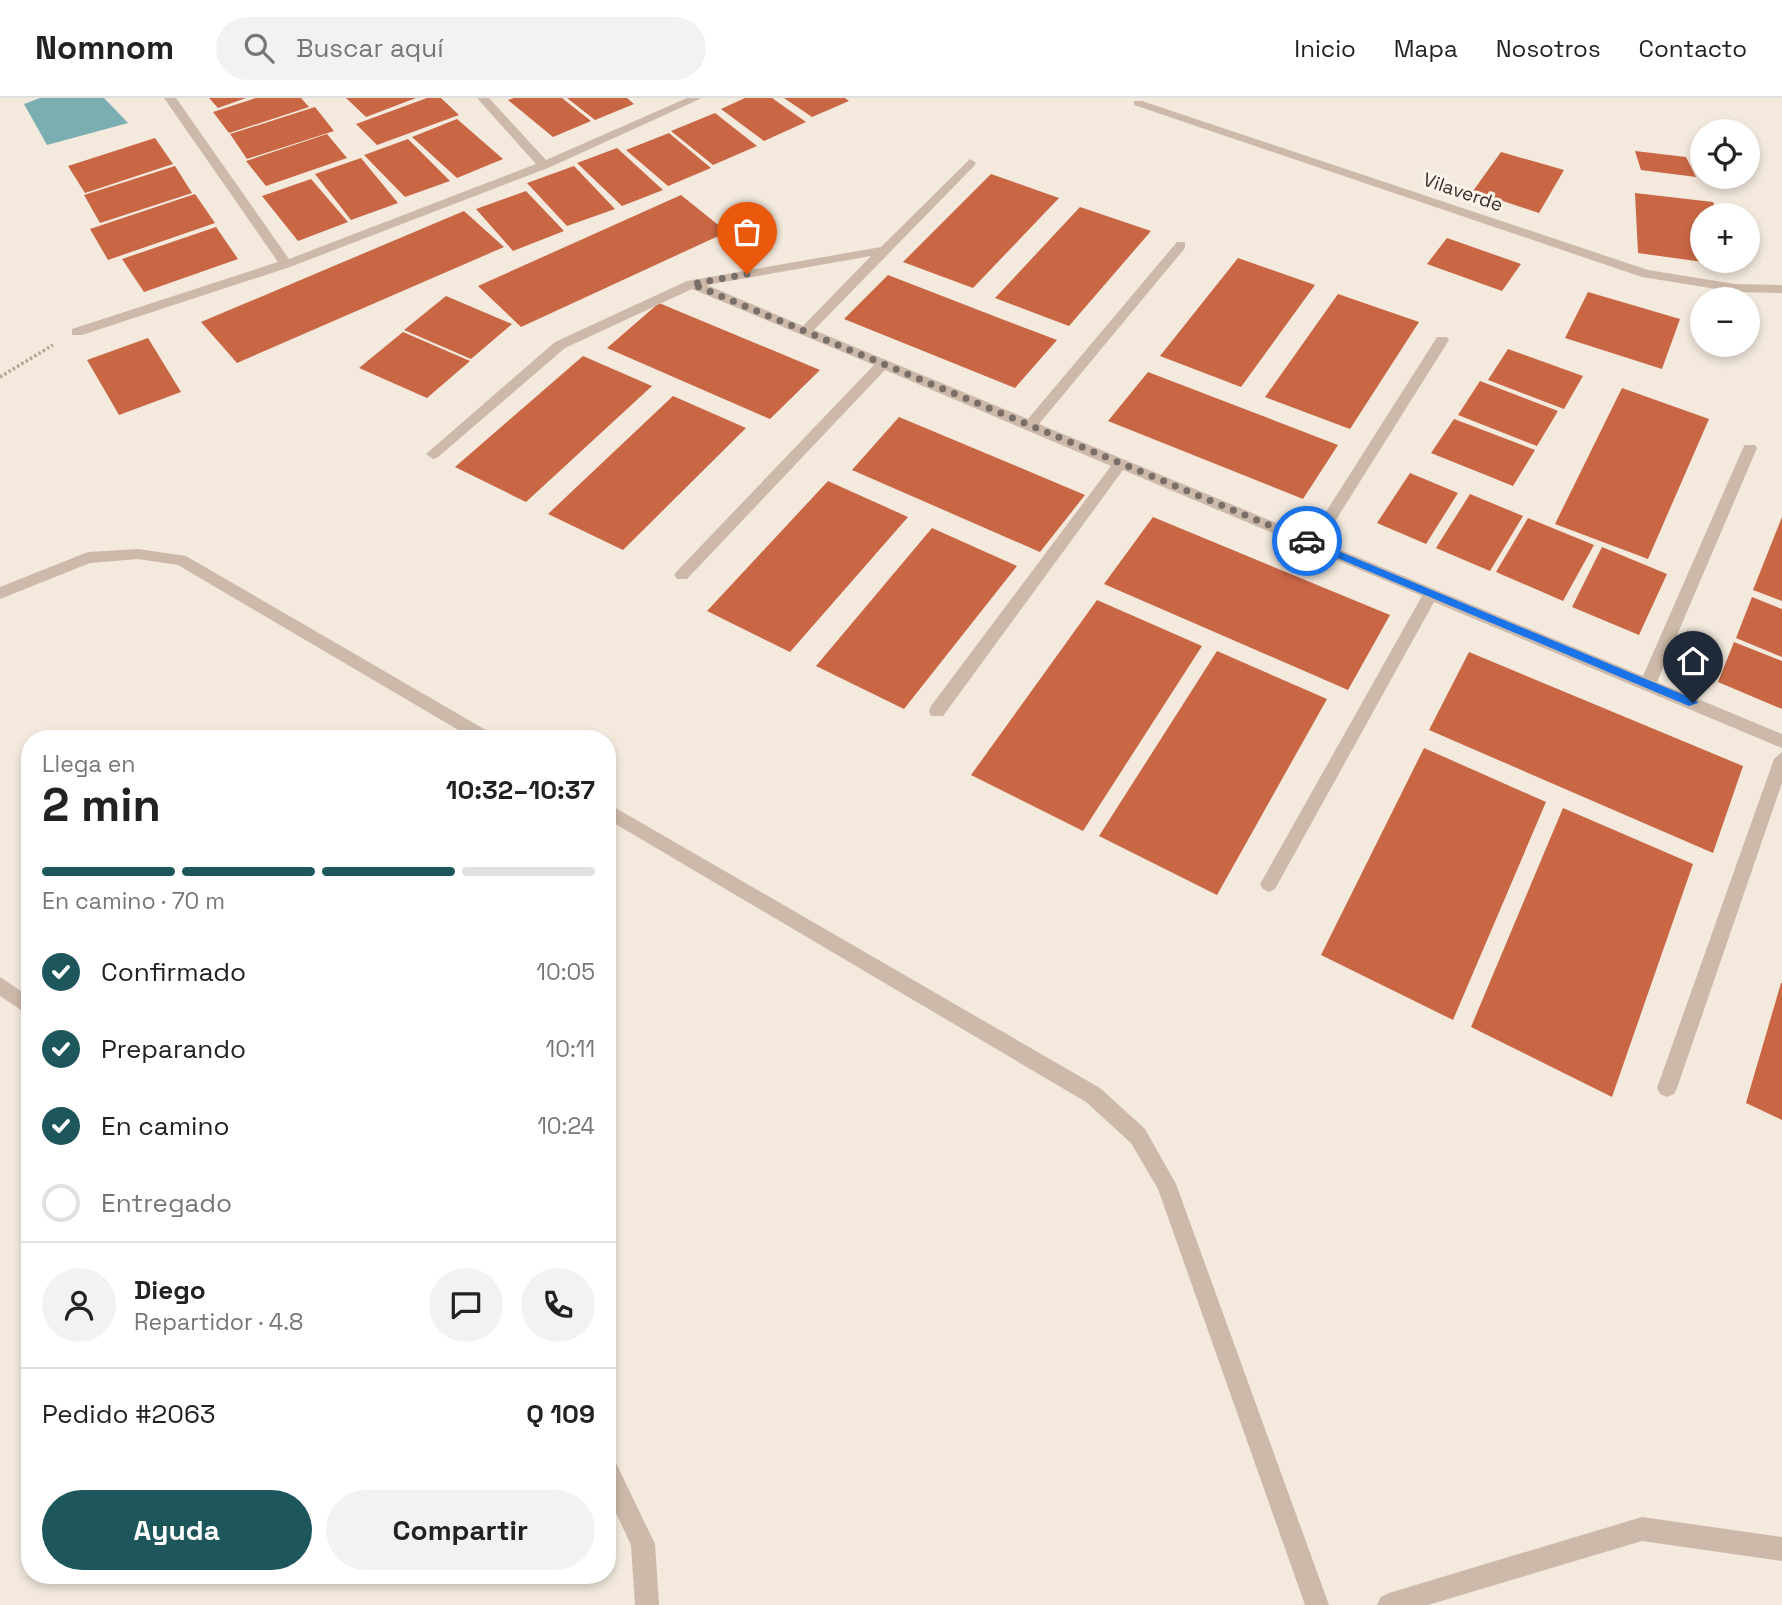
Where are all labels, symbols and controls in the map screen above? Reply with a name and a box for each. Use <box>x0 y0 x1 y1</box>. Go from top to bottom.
search box <box>216 17 706 80</box>
text: Nomnom <box>35 27 174 69</box>
icon: search <box>240 29 278 67</box>
text: Buscar aquí <box>296 31 444 65</box>
text: Inicio <box>1294 33 1356 64</box>
text: Mapa <box>1394 33 1458 64</box>
text: Nosotros <box>1496 33 1601 64</box>
text: Contacto <box>1639 33 1747 64</box>
map controls <box>1690 119 1760 357</box>
button: locate <box>1690 119 1760 189</box>
street label: Vilaverde <box>1420 167 1506 217</box>
pin <box>717 202 777 274</box>
button: + <box>1690 203 1760 273</box>
icon: bag <box>728 213 766 251</box>
button: − <box>1690 287 1760 357</box>
courier <box>1272 506 1342 576</box>
icon: car <box>1288 522 1326 560</box>
pin <box>1663 631 1723 703</box>
icon: home <box>1674 642 1712 680</box>
text: Llega en <box>42 749 135 779</box>
text: 10:32–10:37 <box>446 773 595 807</box>
text: 2 min <box>42 776 161 834</box>
text: En camino · 70 m <box>42 886 225 916</box>
icon: check <box>42 953 80 991</box>
text: Confirmado <box>101 955 246 989</box>
text: 10:05 <box>536 957 595 987</box>
icon: check <box>42 1030 80 1068</box>
text: Preparando <box>101 1032 246 1066</box>
text: 10:11 <box>546 1034 595 1064</box>
icon: check <box>42 1107 80 1145</box>
text: En camino <box>101 1109 230 1143</box>
text: 10:24 <box>537 1111 595 1141</box>
text: Entregado <box>101 1186 232 1220</box>
button: person <box>42 1268 116 1342</box>
button: chat <box>429 1268 503 1342</box>
button: phone <box>521 1268 595 1342</box>
text: Diego <box>134 1273 206 1307</box>
text: Repartidor · 4.8 <box>134 1307 303 1337</box>
text: Pedido #2063 <box>42 1397 216 1431</box>
text: Q 109 <box>526 1397 595 1431</box>
button: Ayuda <box>42 1490 312 1570</box>
button: Compartir <box>326 1490 595 1570</box>

